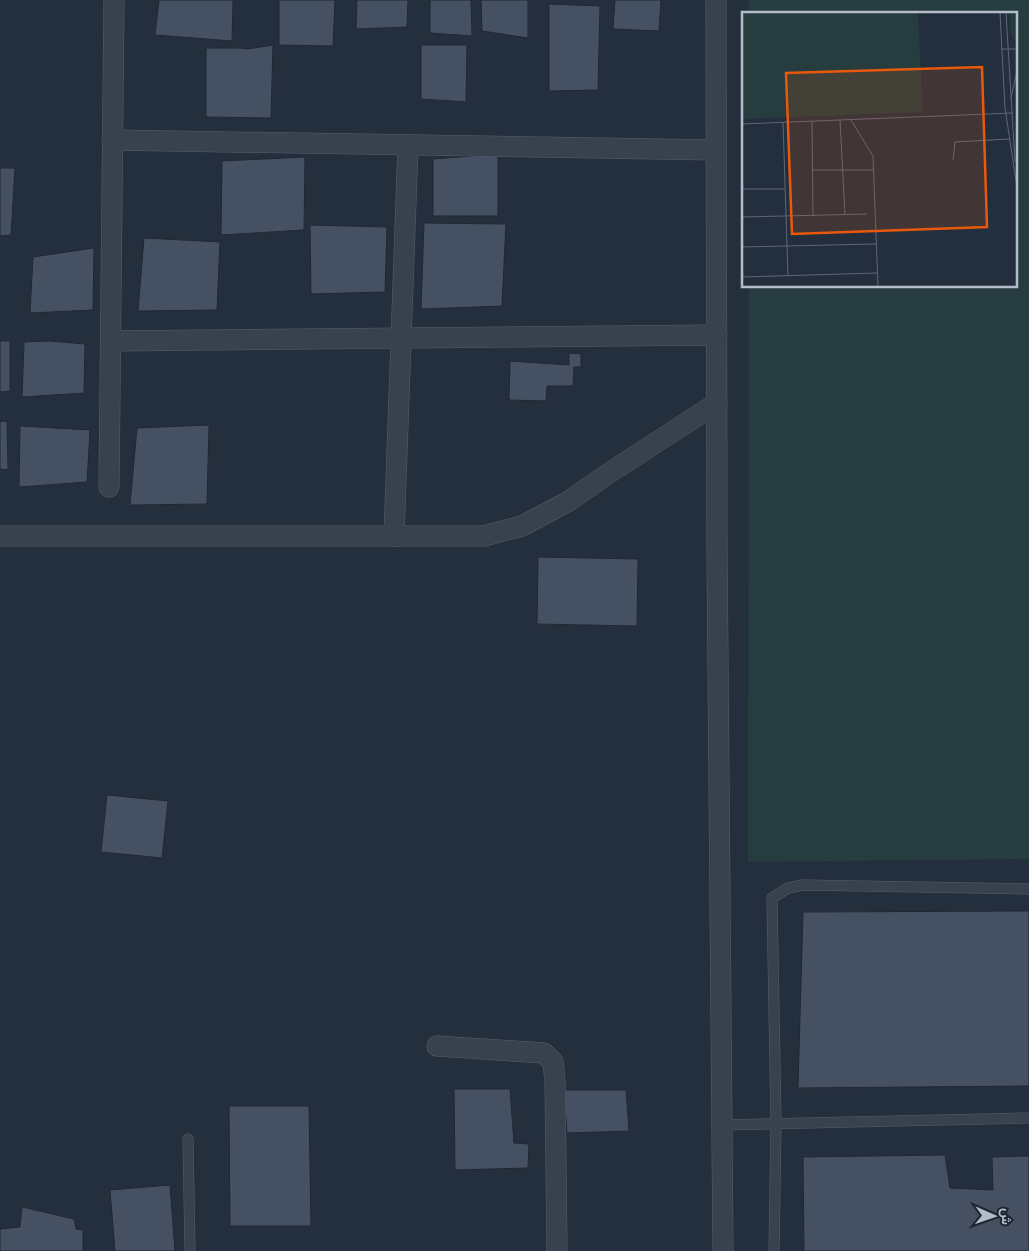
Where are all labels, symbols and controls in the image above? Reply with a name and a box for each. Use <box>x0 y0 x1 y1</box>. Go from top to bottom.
inset map <box>742 12 1016 288</box>
north arrow <box>969 1191 1019 1241</box>
text: ش <box>996 1208 1016 1225</box>

